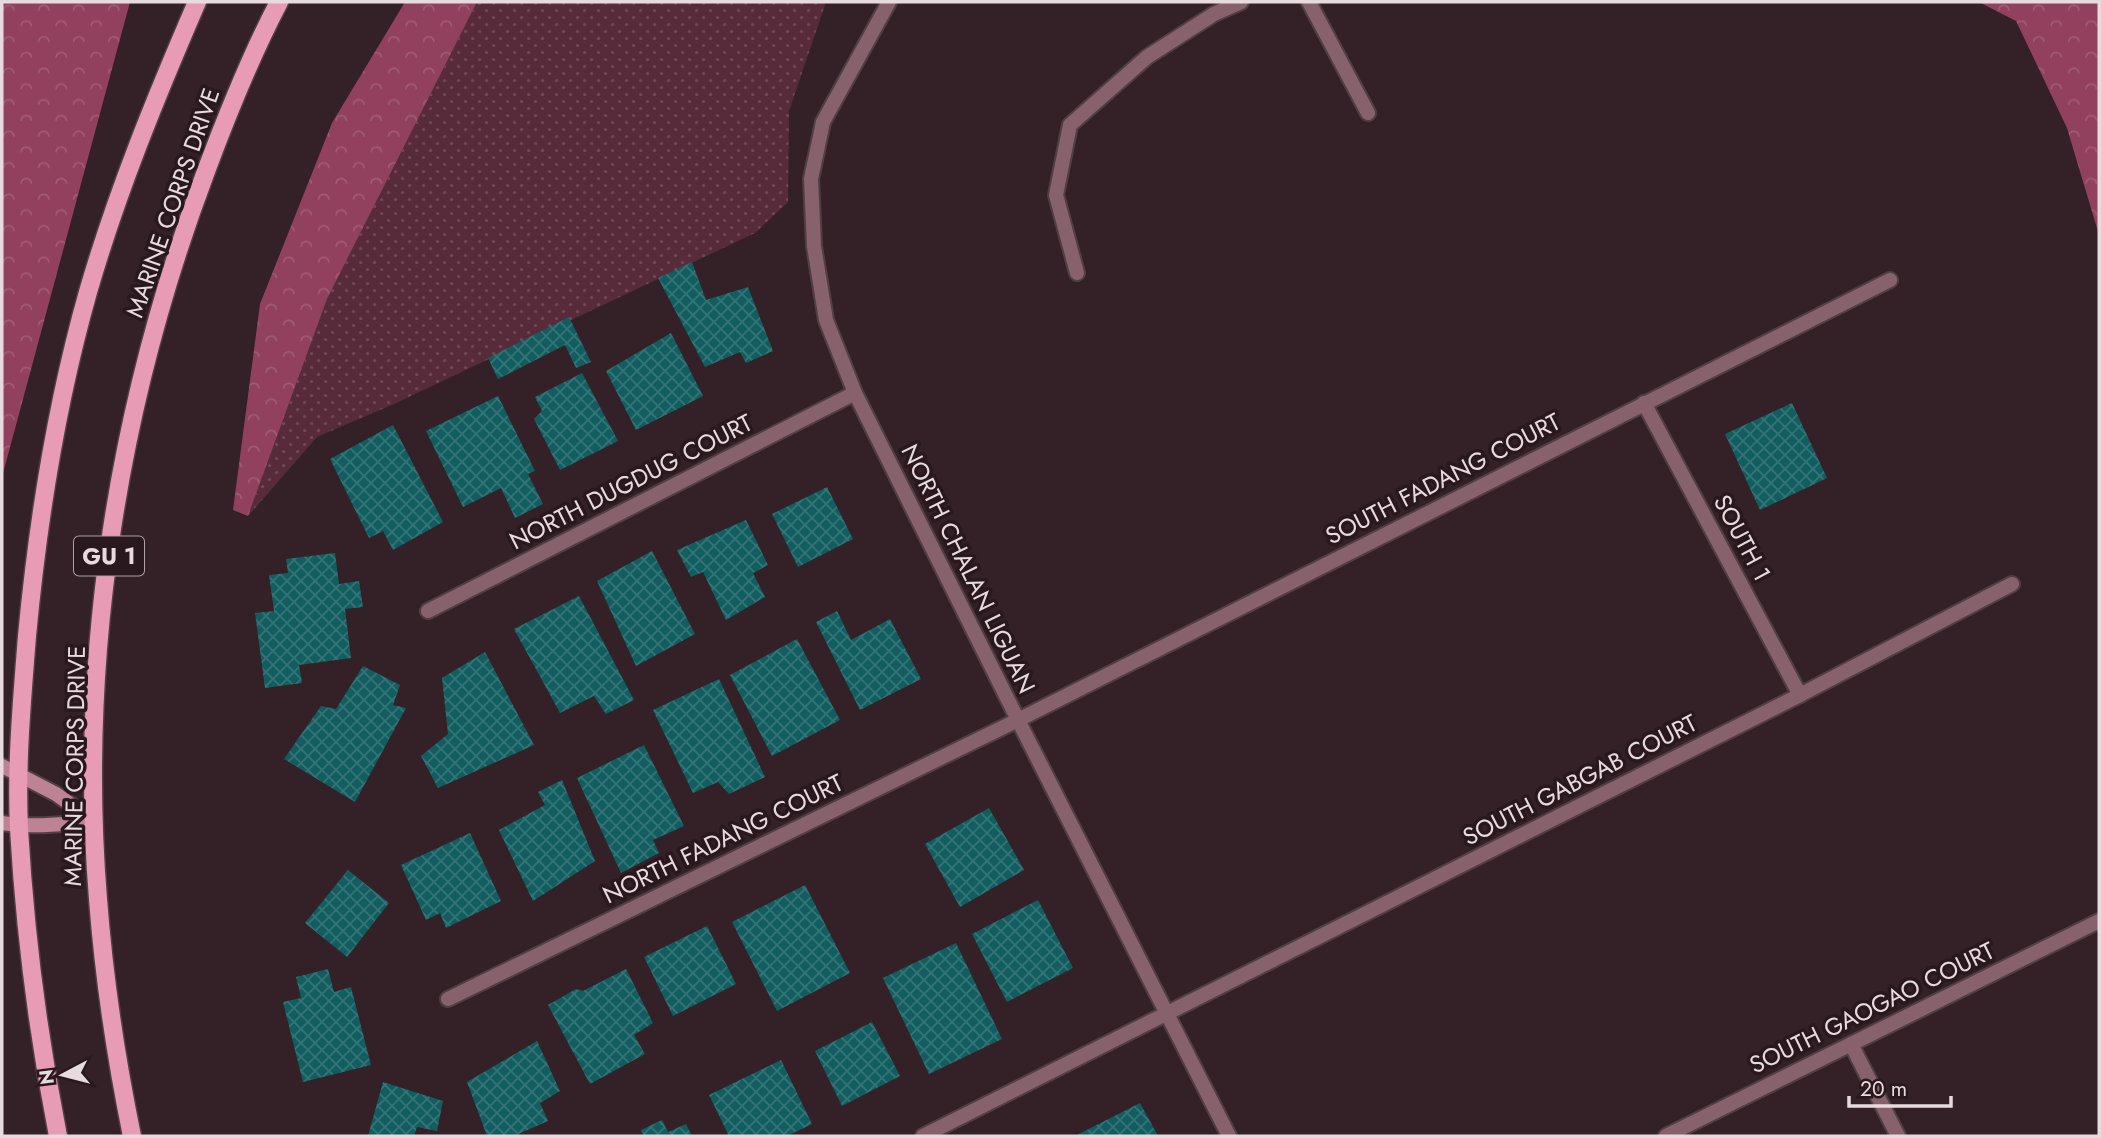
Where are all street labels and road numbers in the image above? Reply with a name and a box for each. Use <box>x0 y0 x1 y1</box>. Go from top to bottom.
street label: MARINE CORPS DRIVE <box>117 83 228 322</box>
street label: SOUTH FADANG COURT <box>1319 404 1566 553</box>
street label: NORTH DUGDUG COURT <box>503 405 758 558</box>
street label: NORTH CHALAN LIGUAN <box>893 438 1044 700</box>
street label: SOUTH 1 <box>1705 488 1780 587</box>
road number: GU 1 <box>74 536 144 576</box>
street label: MARINE CORPS DRIVE <box>55 645 94 887</box>
street label: SOUTH GABGAB COURT <box>1456 705 1703 854</box>
street label: NORTH FADANG COURT <box>597 765 849 912</box>
street label: SOUTH GAOGAO COURT <box>1743 933 2000 1082</box>

